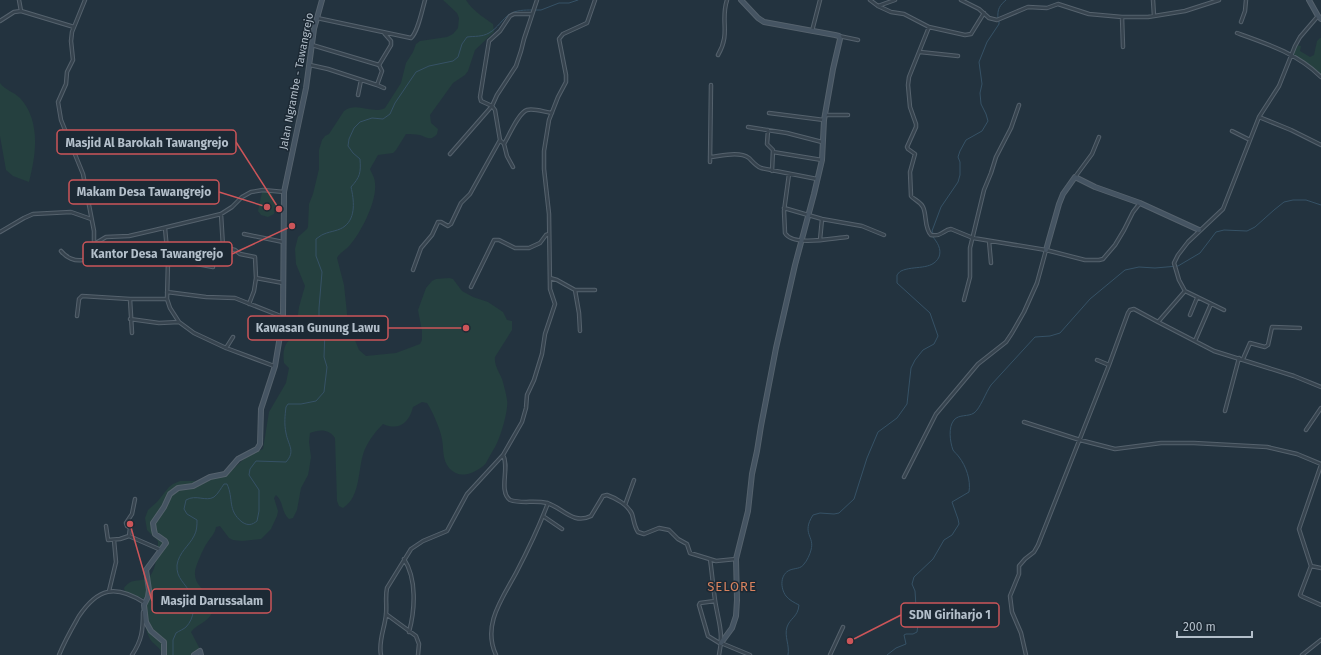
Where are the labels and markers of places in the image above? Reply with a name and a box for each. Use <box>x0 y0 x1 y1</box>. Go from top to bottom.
callout: Masjid Al Barokah Tawangrejo <box>57 130 236 154</box>
callout: Makam Desa Tawangrejo <box>69 180 219 204</box>
callout: Kantor Desa Tawangrejo <box>83 242 232 266</box>
callout: Kawasan Gunung Lawu <box>248 316 388 340</box>
callout: Masjid Darussalam <box>152 589 271 613</box>
callout: SDN Giriharjo 1 <box>901 603 999 627</box>

